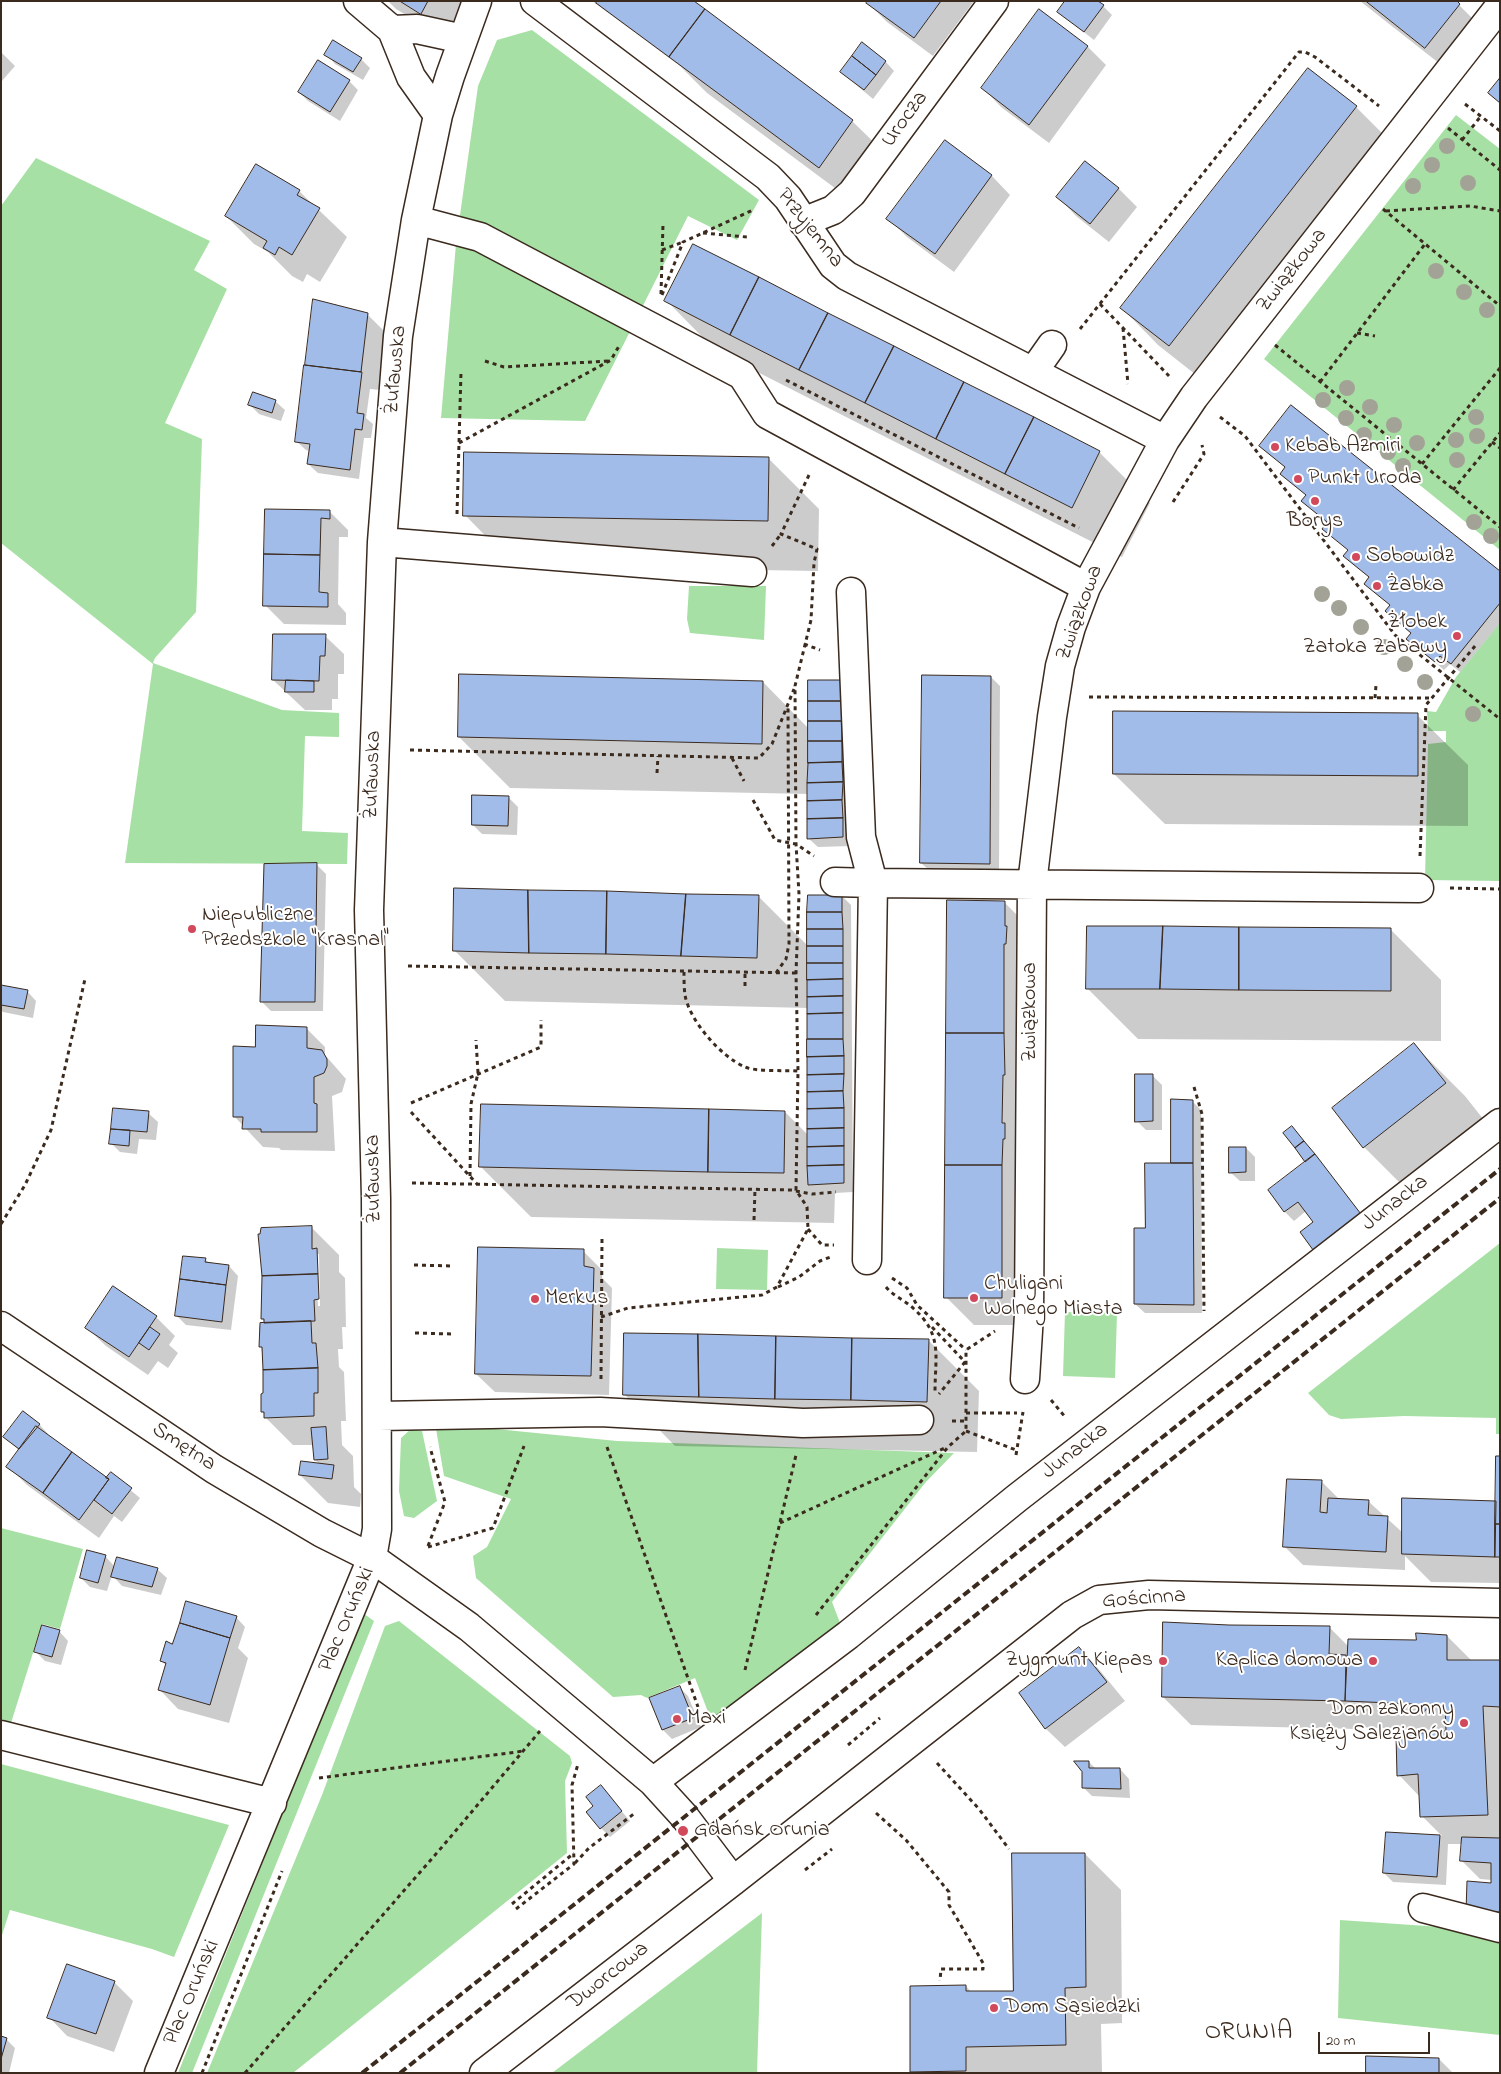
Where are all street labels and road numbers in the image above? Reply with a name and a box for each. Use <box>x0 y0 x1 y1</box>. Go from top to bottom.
street label: Urocza <box>877 87 935 153</box>
street label: Przyjemna <box>770 184 848 274</box>
street label: Związkowa <box>1252 224 1334 318</box>
street label: Żuławska <box>380 325 414 415</box>
street label: Związkowa <box>1052 562 1110 664</box>
street label: Żuławska <box>359 730 389 820</box>
street label: Związkowa <box>1018 962 1044 1062</box>
street label: Żuławska <box>361 1134 389 1224</box>
street label: Junacka <box>1357 1170 1435 1238</box>
street label: Smętna <box>146 1418 220 1478</box>
street label: Junacka <box>1037 1418 1115 1486</box>
street label: Plac Oruński <box>314 1563 382 1677</box>
street label: Gościnna <box>1101 1584 1187 1616</box>
street label: Plac Oruński <box>159 1936 227 2050</box>
street label: Dworcowa <box>563 1937 655 2017</box>

